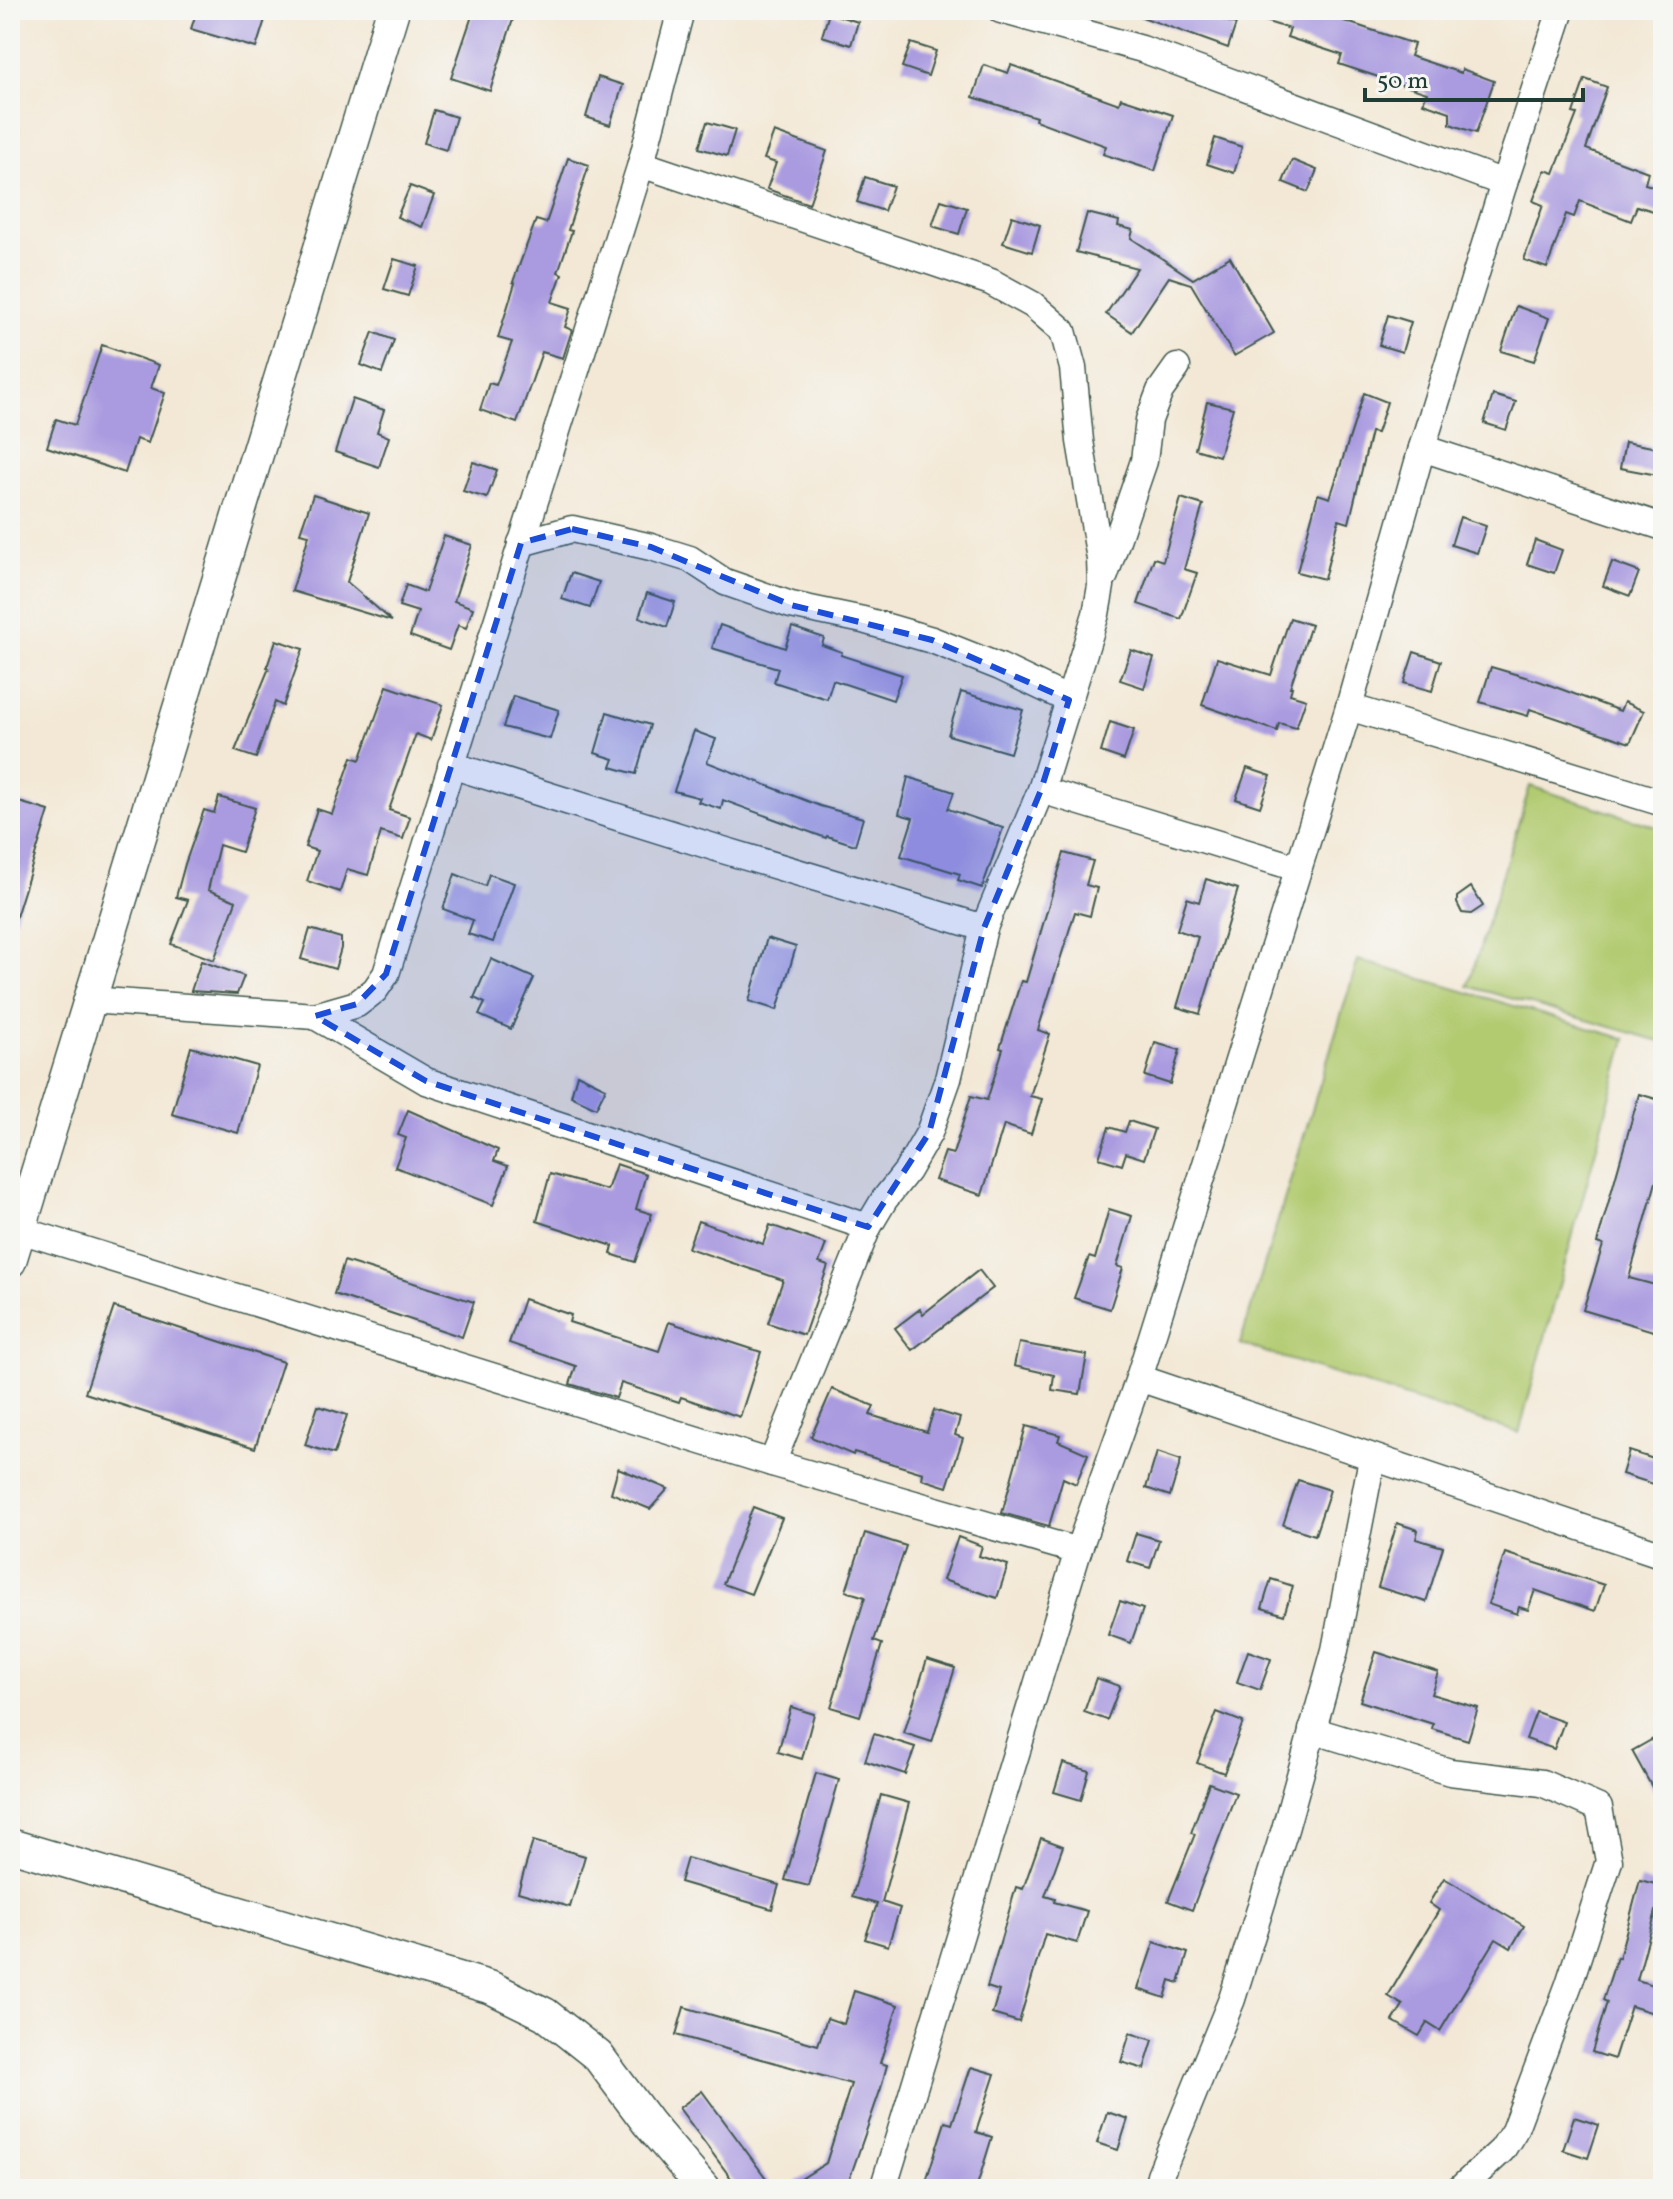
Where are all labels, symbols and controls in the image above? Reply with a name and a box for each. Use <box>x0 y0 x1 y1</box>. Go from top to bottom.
scale bar <box>1365 52 1583 102</box>
text: 50 m <box>1377 65 1429 99</box>

